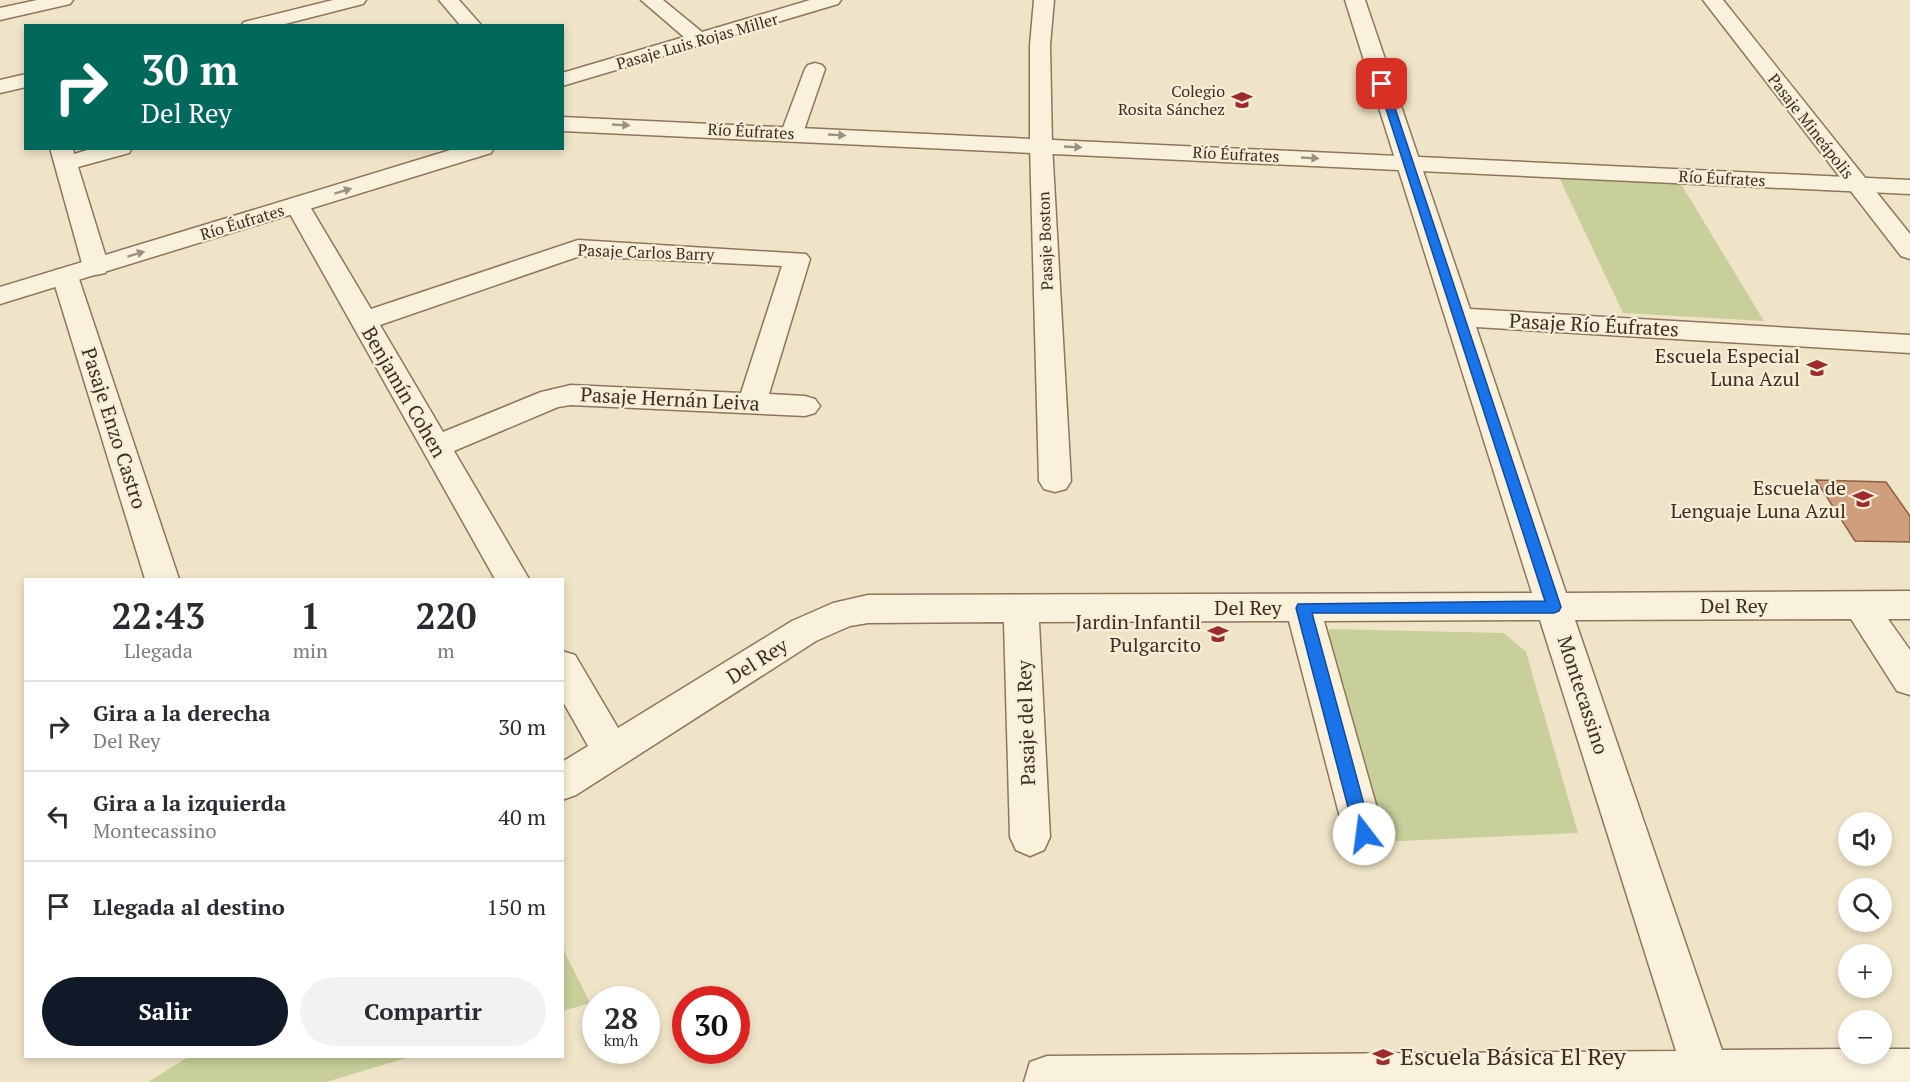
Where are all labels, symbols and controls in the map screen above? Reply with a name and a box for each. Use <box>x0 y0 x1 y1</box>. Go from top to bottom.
street label: Pasaje Luis Rojas Miller <box>613 7 781 75</box>
text: 30 m <box>141 41 239 97</box>
icon: right <box>42 48 120 126</box>
pin <box>1356 58 1407 109</box>
icon: arrive <box>1365 67 1398 100</box>
street label: Pasaje Mineápolis <box>1763 69 1859 183</box>
place label: Colegio Rosita Sánchez <box>1118 80 1225 120</box>
school or university icon: Colegio Rosita Sánchez <box>1230 88 1254 112</box>
text: Del Rey <box>141 95 232 131</box>
street label: Río Éufrates <box>707 118 795 144</box>
one-way arrow <box>611 120 630 129</box>
one-way arrow <box>827 131 846 140</box>
street label: Río Éufrates <box>1192 141 1280 167</box>
one-way arrow <box>1064 142 1083 151</box>
one-way arrow <box>1301 153 1320 162</box>
street label: Río Éufrates <box>1678 165 1766 191</box>
one-way arrow <box>334 186 352 195</box>
street label: Pasaje Boston <box>1032 191 1058 291</box>
street label: Río Éufrates <box>197 199 287 245</box>
street label: Pasaje Carlos Barry <box>577 239 716 265</box>
one-way arrow <box>127 249 145 258</box>
street label: Pasaje Río Éufrates <box>1508 307 1680 342</box>
street label: Benjamín Cohen <box>356 321 453 462</box>
place label: Escuela Especial Luna Azul <box>1655 342 1800 392</box>
street label: Pasaje Enzo Castro <box>76 344 153 512</box>
school or university icon: Escuela Especial Luna Azul <box>1805 356 1829 380</box>
street label: Pasaje Hernán Leiva <box>580 380 760 417</box>
place label: Escuela de Lenguaje Luna Azul <box>1670 474 1846 524</box>
school or university icon: Escuela de Lenguaje Luna Azul <box>1851 487 1875 511</box>
text: 22:43 <box>112 592 205 639</box>
text: 1 <box>300 592 321 639</box>
text: 220 <box>415 592 476 639</box>
street label: Del Rey <box>1700 592 1769 619</box>
street label: Del Rey <box>1214 594 1283 621</box>
place label: Jardin Infantil Pulgarcito <box>1075 608 1201 658</box>
school or university icon: Jardin Infantil Pulgarcito <box>1206 622 1230 646</box>
street label: Del Rey <box>721 631 793 690</box>
street label: Montecassino <box>1552 632 1615 758</box>
text: Llegada <box>124 637 193 664</box>
text: min <box>293 637 328 664</box>
text: m <box>437 637 455 664</box>
street label: Pasaje del Rey <box>1010 659 1041 786</box>
text: Gira a la derecha <box>93 698 271 727</box>
icon: right <box>42 710 75 743</box>
text: 30 m <box>498 712 546 741</box>
text: Del Rey <box>93 727 160 754</box>
text: Gira a la izquierda <box>93 788 286 817</box>
icon: left <box>42 800 75 833</box>
text: 40 m <box>498 802 546 831</box>
position arrow <box>1332 802 1396 866</box>
map controls <box>1838 812 1892 1064</box>
button: sound <box>1838 812 1892 866</box>
text: Montecassino <box>93 817 216 844</box>
button: search <box>1838 878 1892 932</box>
icon: arrive <box>42 890 75 923</box>
text: Llegada al destino <box>93 892 285 921</box>
text: 150 m <box>486 892 546 921</box>
button: + <box>1838 944 1892 998</box>
button: Salir <box>42 977 288 1046</box>
button: Compartir <box>300 977 546 1046</box>
speed limit sign: 30 <box>672 986 750 1064</box>
text: 28 <box>604 998 638 1038</box>
button: − <box>1838 1010 1892 1064</box>
text: km/h <box>604 1030 638 1050</box>
place label: Escuela Básica El Rey <box>1400 1040 1627 1072</box>
school or university icon: Escuela Básica El Rey <box>1371 1045 1395 1069</box>

